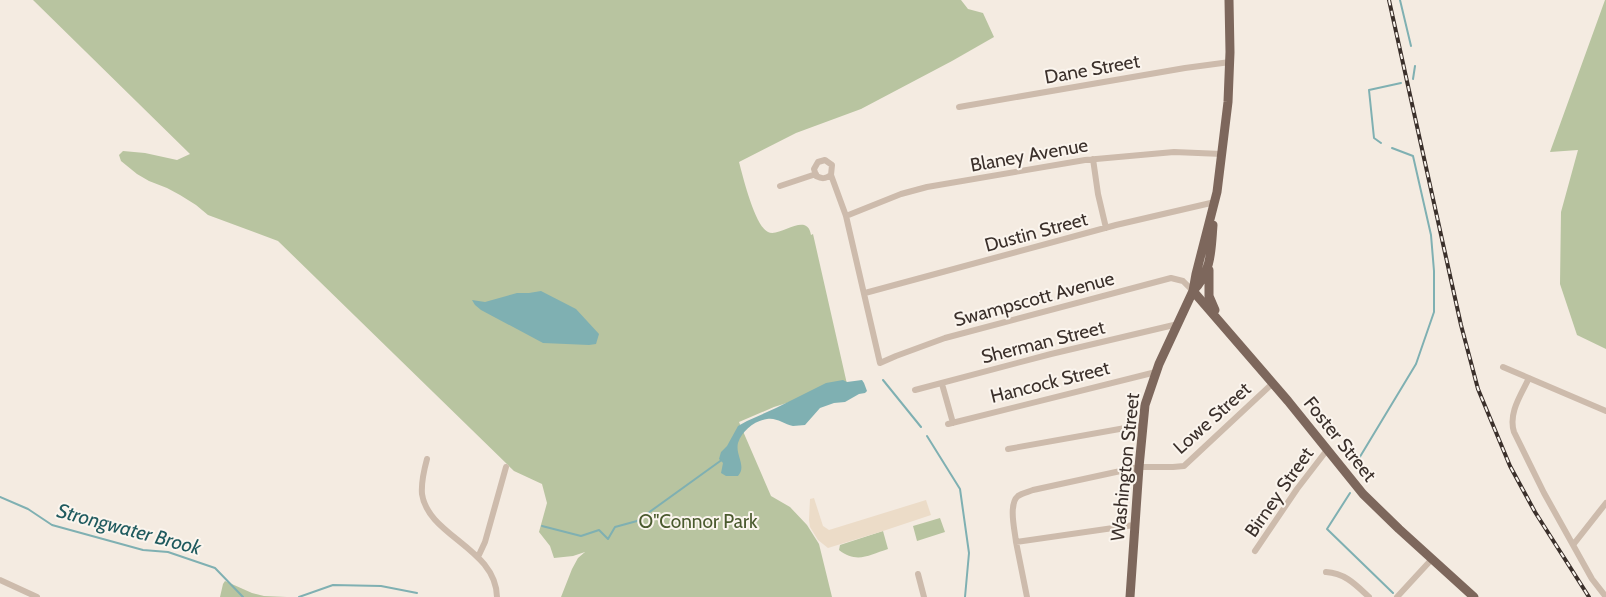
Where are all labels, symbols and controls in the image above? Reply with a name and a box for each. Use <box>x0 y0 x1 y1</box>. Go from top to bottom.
street label: Dane Street <box>1043 49 1142 89</box>
street label: Blaney Avenue <box>968 133 1090 177</box>
street label: Dustin Street <box>982 207 1091 257</box>
street label: Swampscott Avenue <box>951 266 1117 331</box>
street label: Sherman Street <box>979 315 1108 368</box>
street label: Hancock Street <box>988 356 1113 408</box>
street label: Lowe Street <box>1169 377 1256 459</box>
street label: Washington Street <box>1106 391 1144 542</box>
street label: Foster Street <box>1299 392 1382 487</box>
street label: Birney Street <box>1240 442 1319 541</box>
water label: Strongwater Brook <box>54 498 205 560</box>
park label: O"Connor Park <box>639 510 758 533</box>

